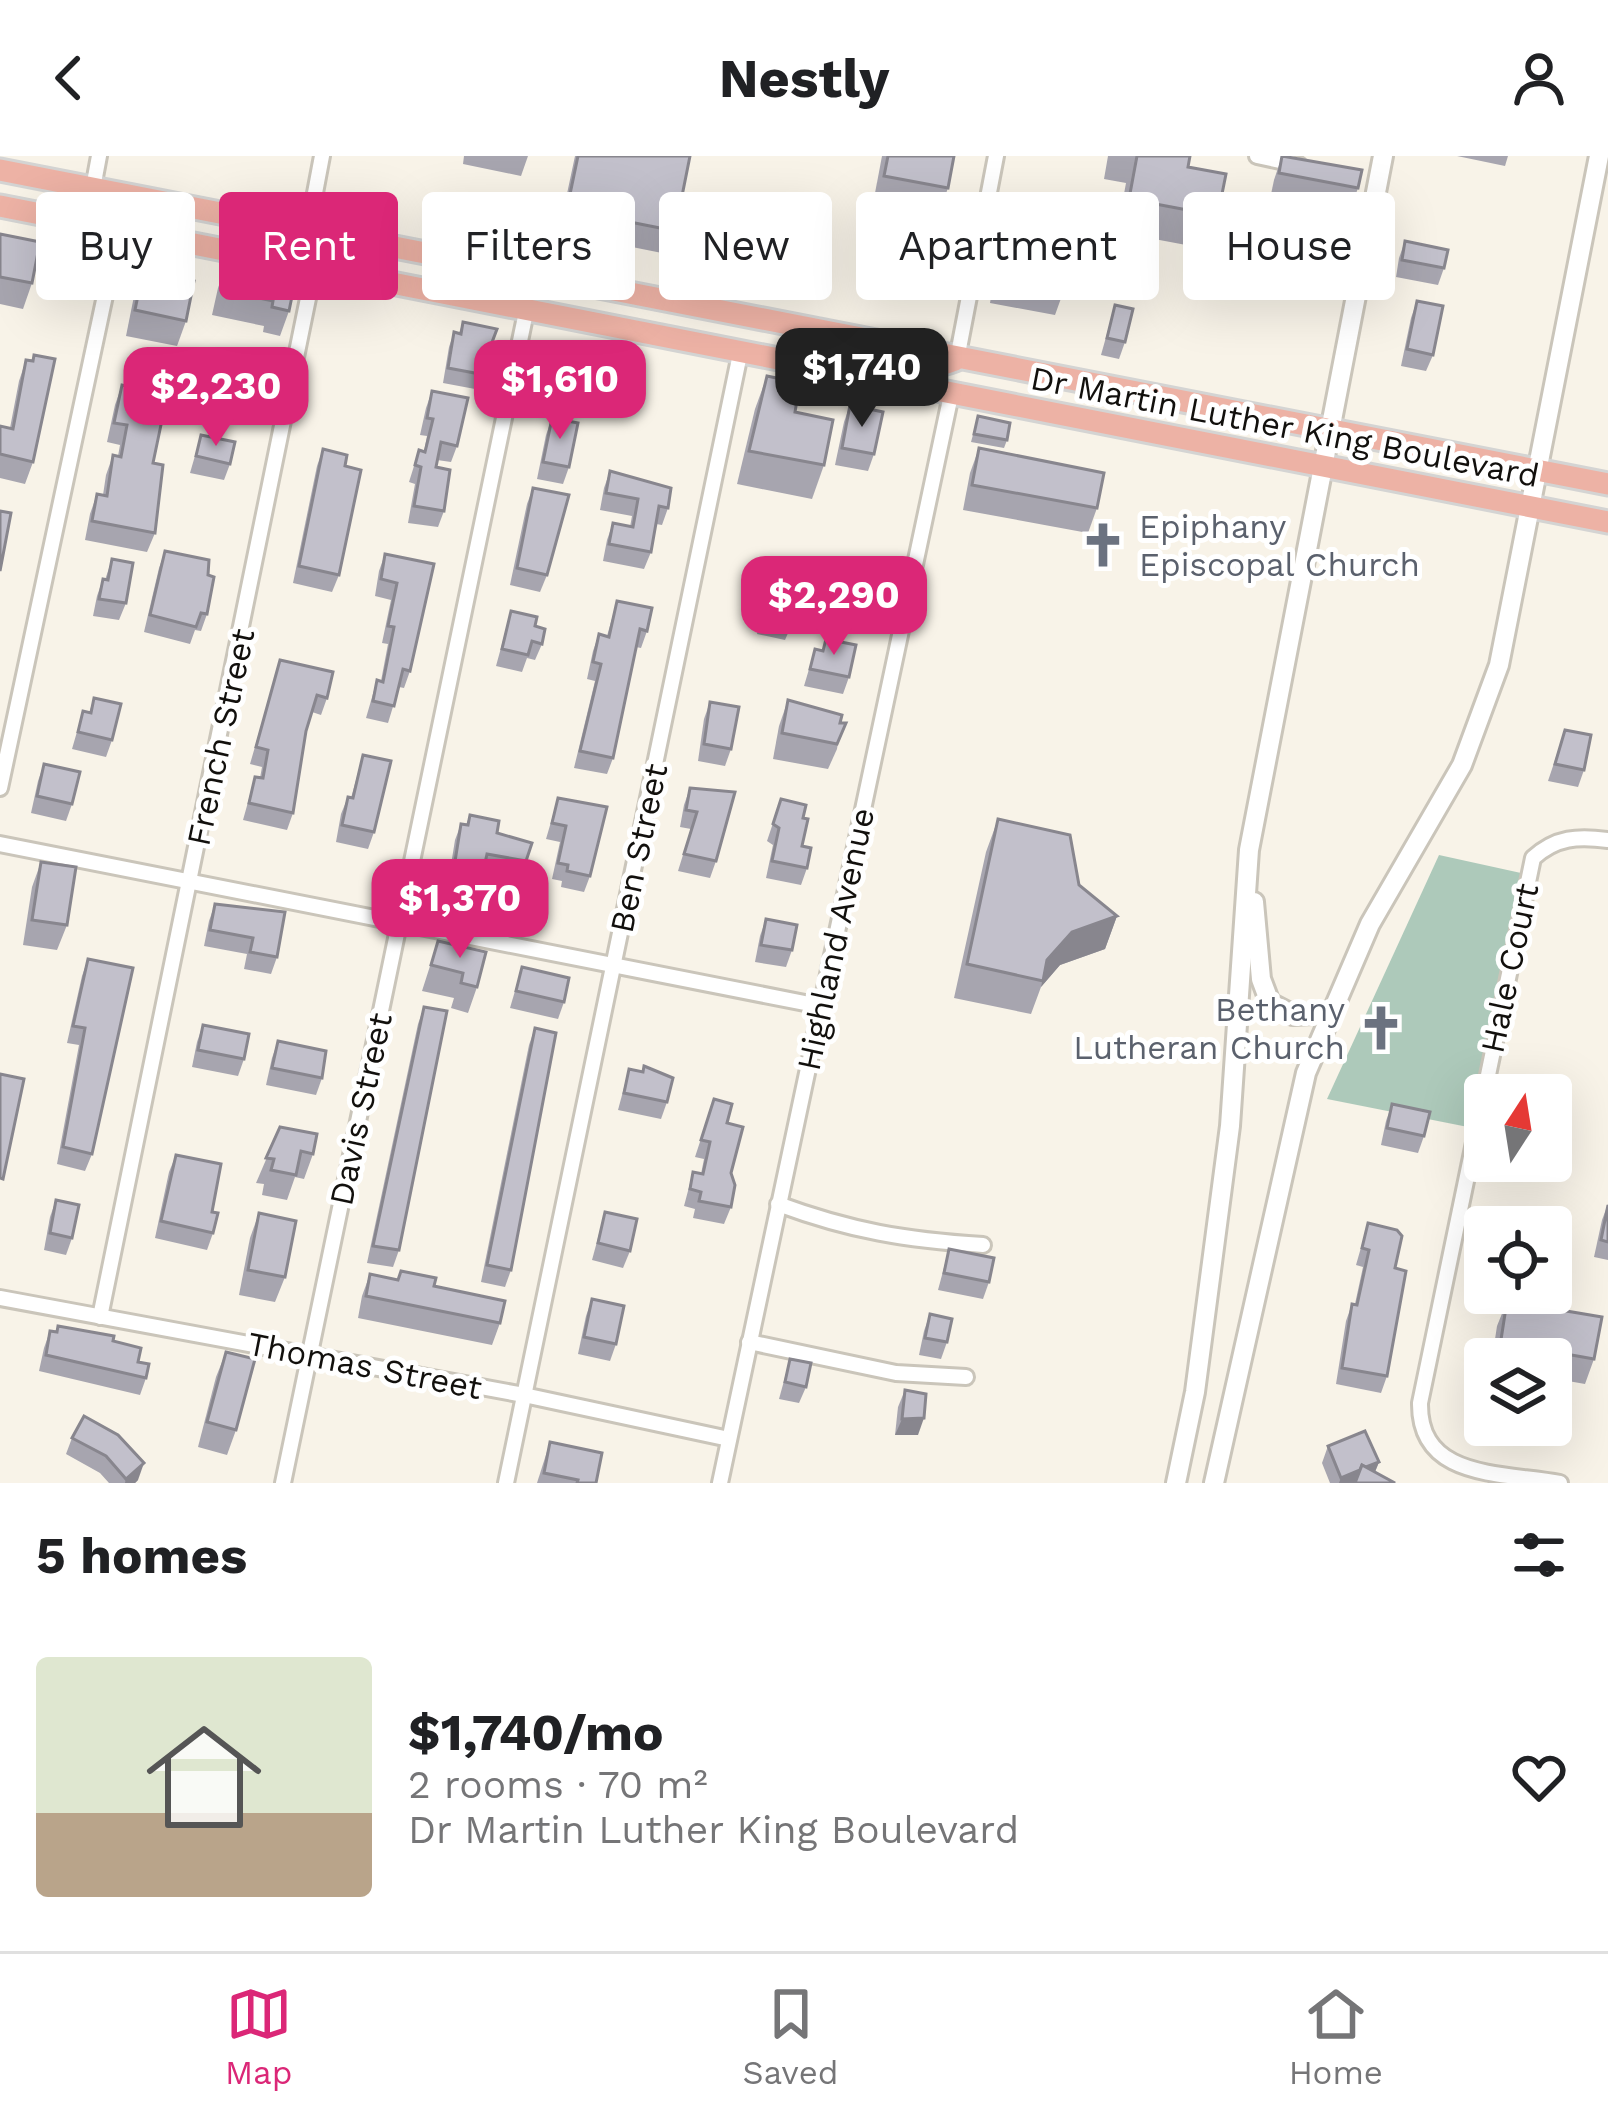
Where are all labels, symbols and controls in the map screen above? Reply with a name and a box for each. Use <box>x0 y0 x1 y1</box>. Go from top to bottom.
icon: back <box>36 45 102 111</box>
icon: person <box>1506 45 1572 111</box>
text: Nestly <box>719 47 889 110</box>
chip: Buy <box>36 192 195 300</box>
chip: Rent <box>219 192 398 300</box>
chip: Filters <box>422 192 635 300</box>
chip: New <box>659 192 832 300</box>
chip: Apartment <box>856 192 1159 300</box>
chip: House <box>1183 192 1395 300</box>
pin: $1,740 <box>764 328 960 430</box>
pin: $1,610 <box>462 340 658 442</box>
text: $1,740 <box>802 344 922 389</box>
pin: $2,230 <box>118 347 314 449</box>
text: $1,610 <box>501 356 619 401</box>
street label: Dr Martin Luther King Boulevard <box>1027 358 1542 495</box>
text: $2,230 <box>150 363 282 408</box>
place label: Epiphany Episcopal Church <box>1139 507 1420 584</box>
church icon: Epiphany Episcopal Church <box>1078 520 1128 570</box>
pin: $2,290 <box>736 556 932 658</box>
text: $2,290 <box>768 572 900 617</box>
street label: French Street <box>178 625 263 849</box>
street label: Ben Street <box>602 760 675 936</box>
street label: Highland Avenue <box>789 804 882 1074</box>
pin: $1,370 <box>362 859 558 961</box>
text: $1,370 <box>399 875 521 920</box>
street label: Hale Court <box>1473 880 1546 1056</box>
place label: Bethany Lutheran Church <box>1073 990 1345 1067</box>
church icon: Bethany Lutheran Church <box>1356 1003 1406 1053</box>
street label: Davis Street <box>321 1009 400 1209</box>
north arrow <box>1464 1074 1572 1182</box>
map controls <box>1464 1074 1572 1446</box>
button: locate <box>1464 1206 1572 1314</box>
street label: Thomas Street <box>245 1324 485 1407</box>
button: layers <box>1464 1338 1572 1446</box>
icon: filters <box>1506 1522 1572 1588</box>
text: 5 homes <box>36 1526 247 1585</box>
text: $1,740/mo <box>408 1703 664 1762</box>
icon: home <box>132 1705 276 1849</box>
icon: heart <box>1506 1744 1572 1810</box>
text: 2 rooms · 70 m² <box>408 1762 708 1807</box>
text: Dr Martin Luther King Boulevard <box>408 1807 1019 1852</box>
tab: Map <box>225 1981 292 2092</box>
tab: Saved <box>743 1981 838 2092</box>
tab: Home <box>1289 1981 1383 2092</box>

